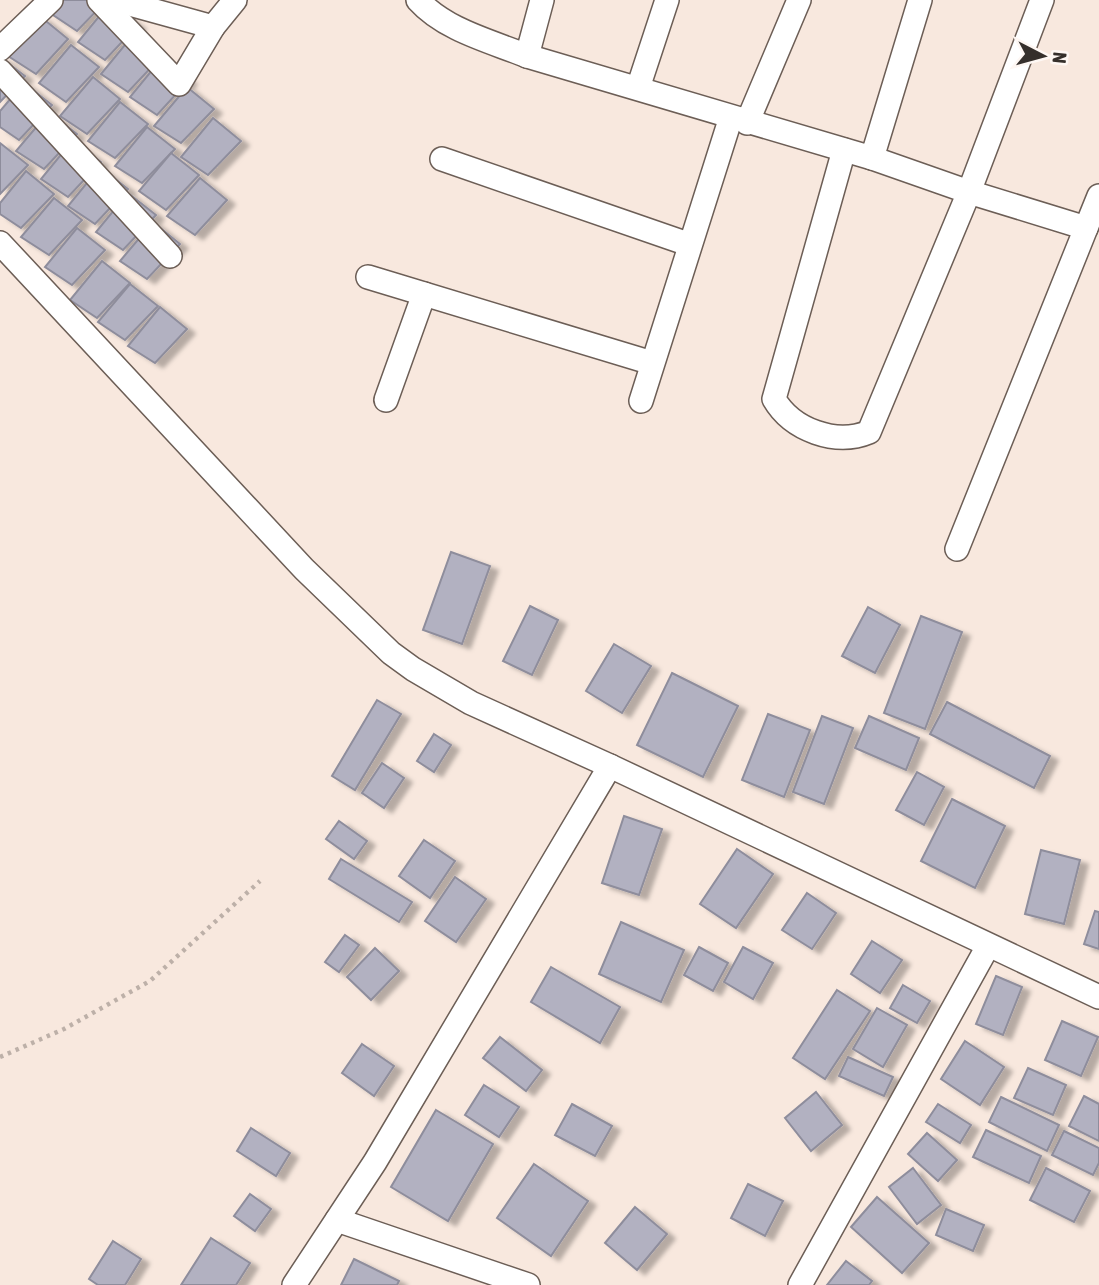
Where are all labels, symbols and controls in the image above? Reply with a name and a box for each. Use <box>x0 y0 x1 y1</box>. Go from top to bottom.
north arrow <box>1008 21 1078 91</box>
text: N <box>1048 51 1071 65</box>

